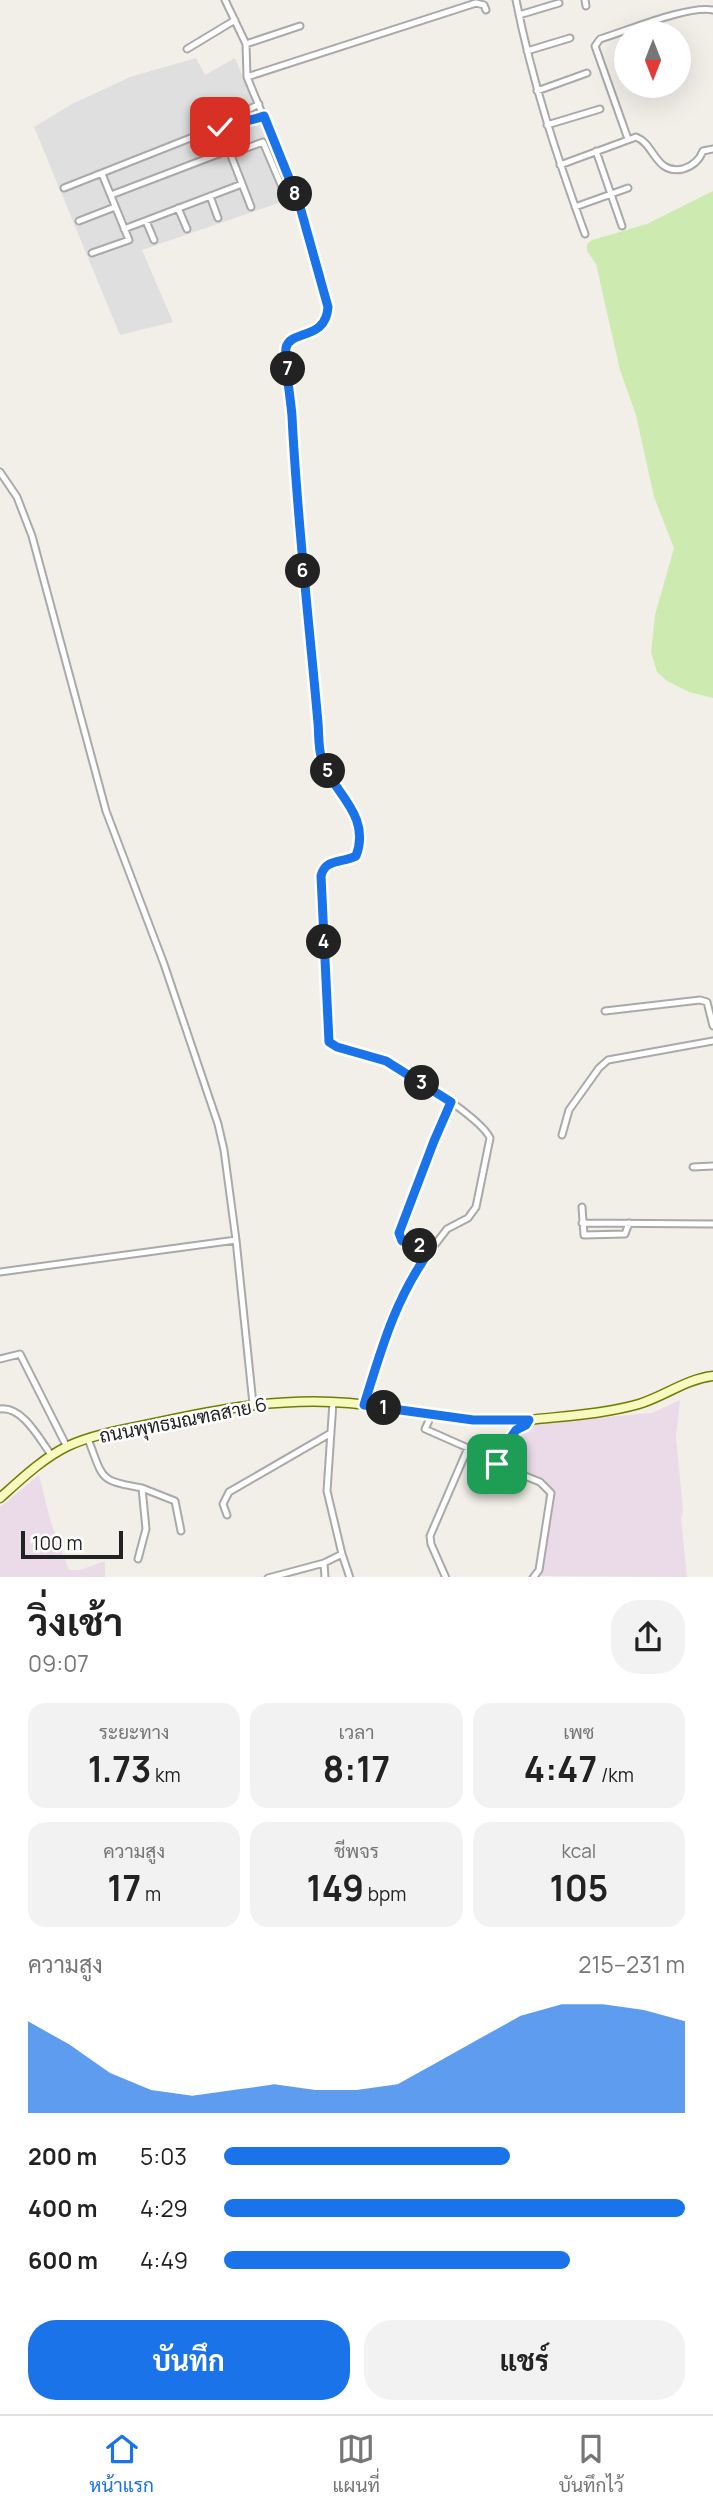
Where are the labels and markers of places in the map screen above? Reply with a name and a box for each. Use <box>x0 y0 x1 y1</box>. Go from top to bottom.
pin <box>190 97 250 157</box>
pin: 8 <box>278 176 312 212</box>
pin: 7 <box>270 352 306 386</box>
pin: 6 <box>286 554 320 588</box>
pin: 5 <box>310 754 346 788</box>
pin: 4 <box>306 925 342 960</box>
pin: 3 <box>404 1066 440 1100</box>
pin: 2 <box>402 1228 438 1264</box>
pin: 1 <box>366 1390 402 1426</box>
pin <box>467 1434 527 1494</box>

